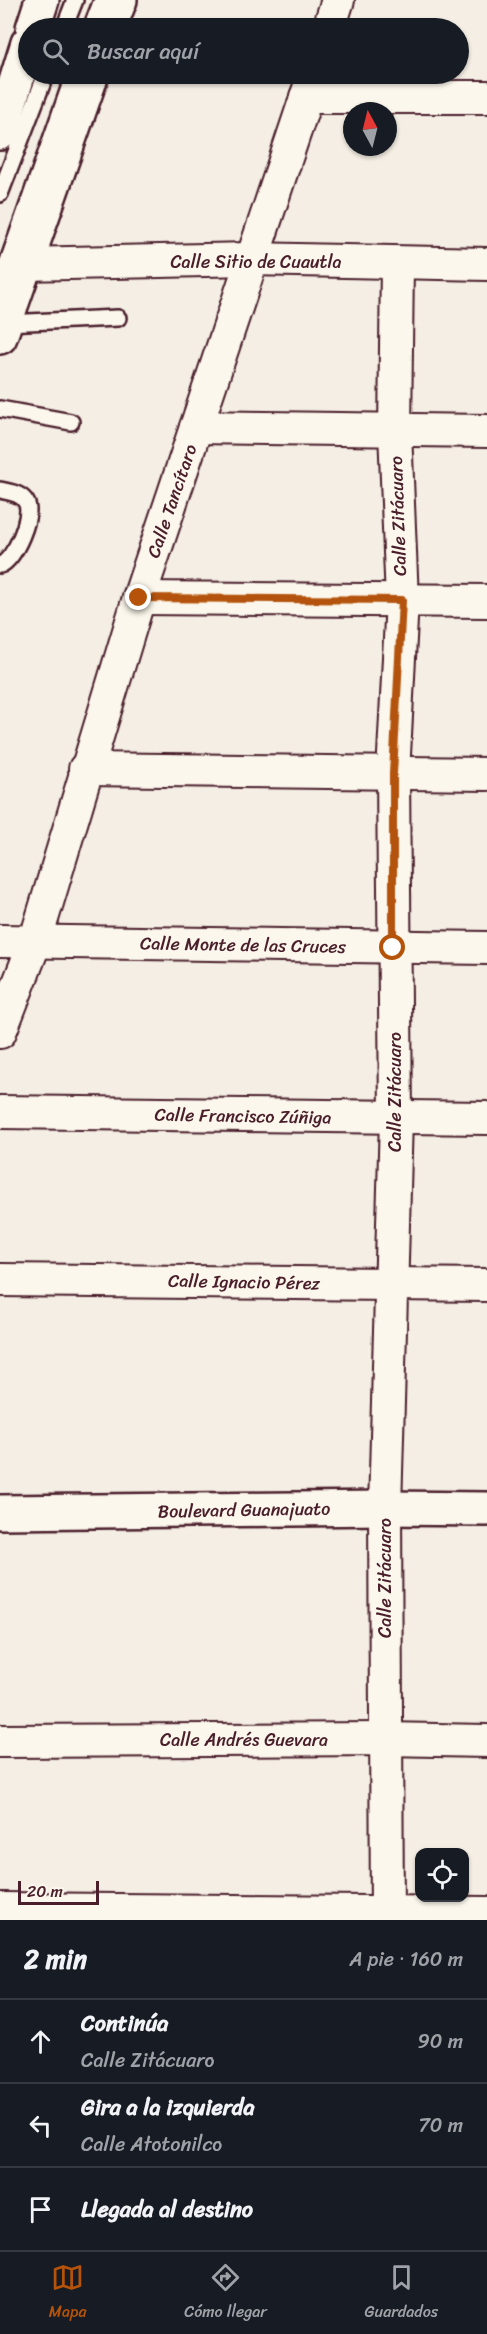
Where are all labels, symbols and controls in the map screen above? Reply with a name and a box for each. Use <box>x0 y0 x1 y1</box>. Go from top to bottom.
search box <box>18 18 469 84</box>
text: Buscar aquí <box>87 32 199 71</box>
icon: search <box>39 35 72 68</box>
north arrow <box>343 102 397 156</box>
street label: Calle Sitio de Cuautla <box>170 246 342 278</box>
street label: Calle Tancítaro <box>138 440 206 562</box>
street label: Calle Zitácuaro <box>380 455 416 577</box>
route end <box>125 584 151 610</box>
street label: Calle Monte de las Cruces <box>140 927 347 963</box>
route start <box>379 934 405 960</box>
street label: Calle Zitácuaro <box>379 1032 411 1152</box>
street label: Calle Francisco Zúñiga <box>154 1098 332 1134</box>
street label: Calle Ignacio Pérez <box>168 1265 321 1299</box>
street label: Boulevard Guanajuato <box>157 1492 331 1528</box>
street label: Calle Zitácuaro <box>369 1518 401 1638</box>
street label: Calle Andrés Guevara <box>160 1724 328 1756</box>
map controls <box>415 1848 469 1902</box>
button: locate <box>415 1848 469 1902</box>
text: 20 m <box>27 1877 63 1906</box>
scale bar <box>18 1878 99 1906</box>
text: 2 min <box>24 1936 87 1982</box>
text: A pie · 160 m <box>349 1942 463 1977</box>
text: Continúa <box>81 2004 168 2043</box>
text: 90 m <box>418 2024 463 2059</box>
icon: ahead <box>24 2025 57 2058</box>
text: Calle Zitácuaro <box>81 2043 214 2078</box>
text: Gira a la izquierda <box>81 2088 254 2127</box>
text: 70 m <box>418 2108 463 2143</box>
icon: left <box>24 2109 57 2142</box>
text: Calle Atotonilco <box>81 2127 222 2162</box>
text: Llegada al destino <box>81 2190 253 2229</box>
icon: arrive <box>24 2193 57 2226</box>
tab: Mapa <box>49 2261 86 2326</box>
tab: Cómo llegar <box>184 2261 267 2326</box>
tab: Guardados <box>365 2261 438 2326</box>

